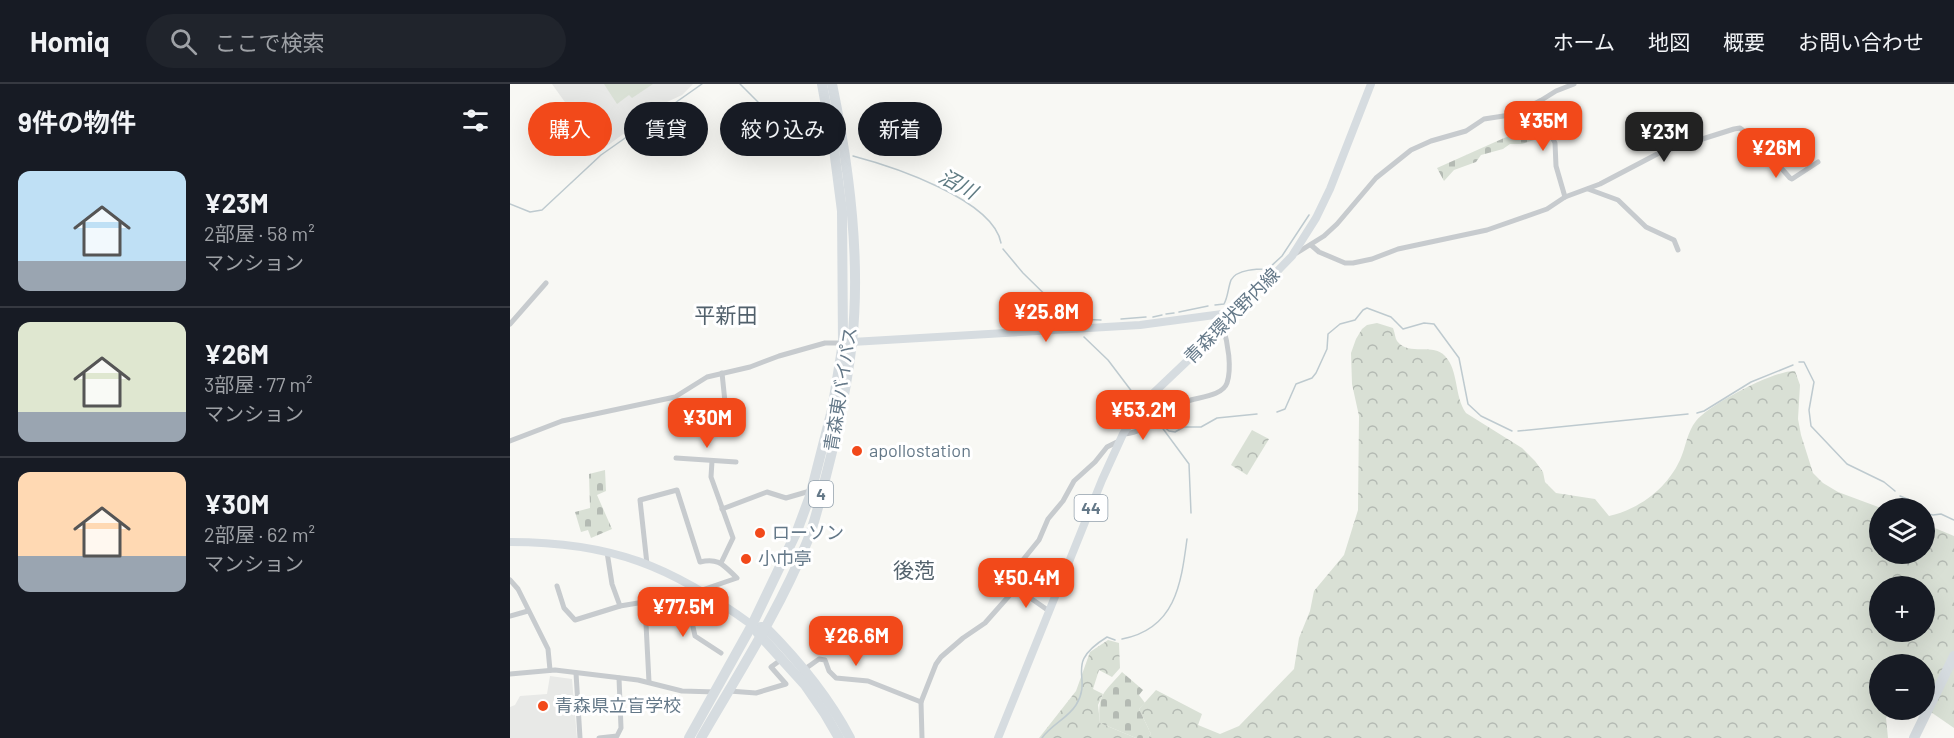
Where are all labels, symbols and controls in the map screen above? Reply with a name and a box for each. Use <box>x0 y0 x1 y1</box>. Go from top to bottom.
search box <box>146 14 566 68</box>
text: Homiq <box>30 24 110 58</box>
icon: search <box>167 25 200 58</box>
text: ここで検索 <box>215 29 325 55</box>
text: ホーム <box>1553 29 1615 54</box>
text: 地図 <box>1648 29 1690 54</box>
text: 概要 <box>1723 29 1765 54</box>
text: お問い合わせ <box>1798 29 1924 54</box>
pin: ¥35M <box>1507 101 1579 152</box>
chip: 購入 <box>528 102 612 156</box>
chip: 賃貸 <box>624 102 708 156</box>
chip: 絞り込み <box>720 102 846 156</box>
chip: 新着 <box>858 102 942 156</box>
icon: filters <box>459 104 492 137</box>
text: 9件の物件 <box>18 106 136 137</box>
text: ¥35M <box>1518 108 1568 132</box>
pin: ¥23M <box>1628 112 1700 163</box>
text: ¥23M <box>1639 119 1689 143</box>
pin: ¥26M <box>1740 128 1812 179</box>
text: ¥26M <box>1751 135 1801 159</box>
water label: 沼川 <box>935 163 984 204</box>
text: ¥23M <box>204 187 269 218</box>
icon: home <box>66 195 138 267</box>
text: 2部屋 · 58 m² <box>204 221 315 245</box>
text: マンション <box>204 250 304 274</box>
street label: 青森環状野内線 <box>1179 263 1284 368</box>
pin: ¥25.8M <box>997 292 1095 343</box>
text: ¥25.8M <box>1013 299 1079 323</box>
district label: 平新田 <box>695 302 758 327</box>
street label: 青森東バイパス <box>819 325 861 453</box>
text: ¥26M <box>204 338 269 369</box>
icon: home <box>66 346 138 418</box>
text: 3部屋 · 77 m² <box>204 372 312 396</box>
pin: ¥53.2M <box>1094 390 1192 441</box>
text: ¥53.2M <box>1110 397 1176 421</box>
pin: ¥30M <box>671 398 743 449</box>
text: マンション <box>204 401 304 425</box>
text: ¥30M <box>682 405 732 429</box>
place label: apollostation <box>869 439 971 461</box>
marker: apollostation <box>850 444 864 458</box>
road number: 4 <box>809 481 833 507</box>
text: ¥30M <box>204 488 269 519</box>
road number: 44 <box>1074 495 1108 521</box>
icon: home <box>66 496 138 568</box>
map controls <box>1869 498 1935 720</box>
button: layers <box>1869 498 1935 564</box>
place label: ローソン <box>772 521 844 543</box>
text: 2部屋 · 62 m² <box>204 522 315 546</box>
marker: ローソン <box>753 526 767 540</box>
place label: 小巾亭 <box>758 547 812 569</box>
text: マンション <box>204 551 304 575</box>
marker: 小巾亭 <box>739 552 753 566</box>
district label: 後萢 <box>893 557 935 582</box>
pin: ¥50.4M <box>977 558 1075 609</box>
text: ¥50.4M <box>992 565 1060 589</box>
button: + <box>1869 576 1935 642</box>
pin: ¥77.5M <box>634 587 732 638</box>
text: ¥77.5M <box>652 594 714 618</box>
pin: ¥26.6M <box>807 616 905 667</box>
text: ¥26.6M <box>823 623 889 647</box>
button: − <box>1869 654 1935 720</box>
place label: 青森県立盲学校 <box>555 694 681 716</box>
marker: 青森県立盲学校 <box>536 699 550 713</box>

